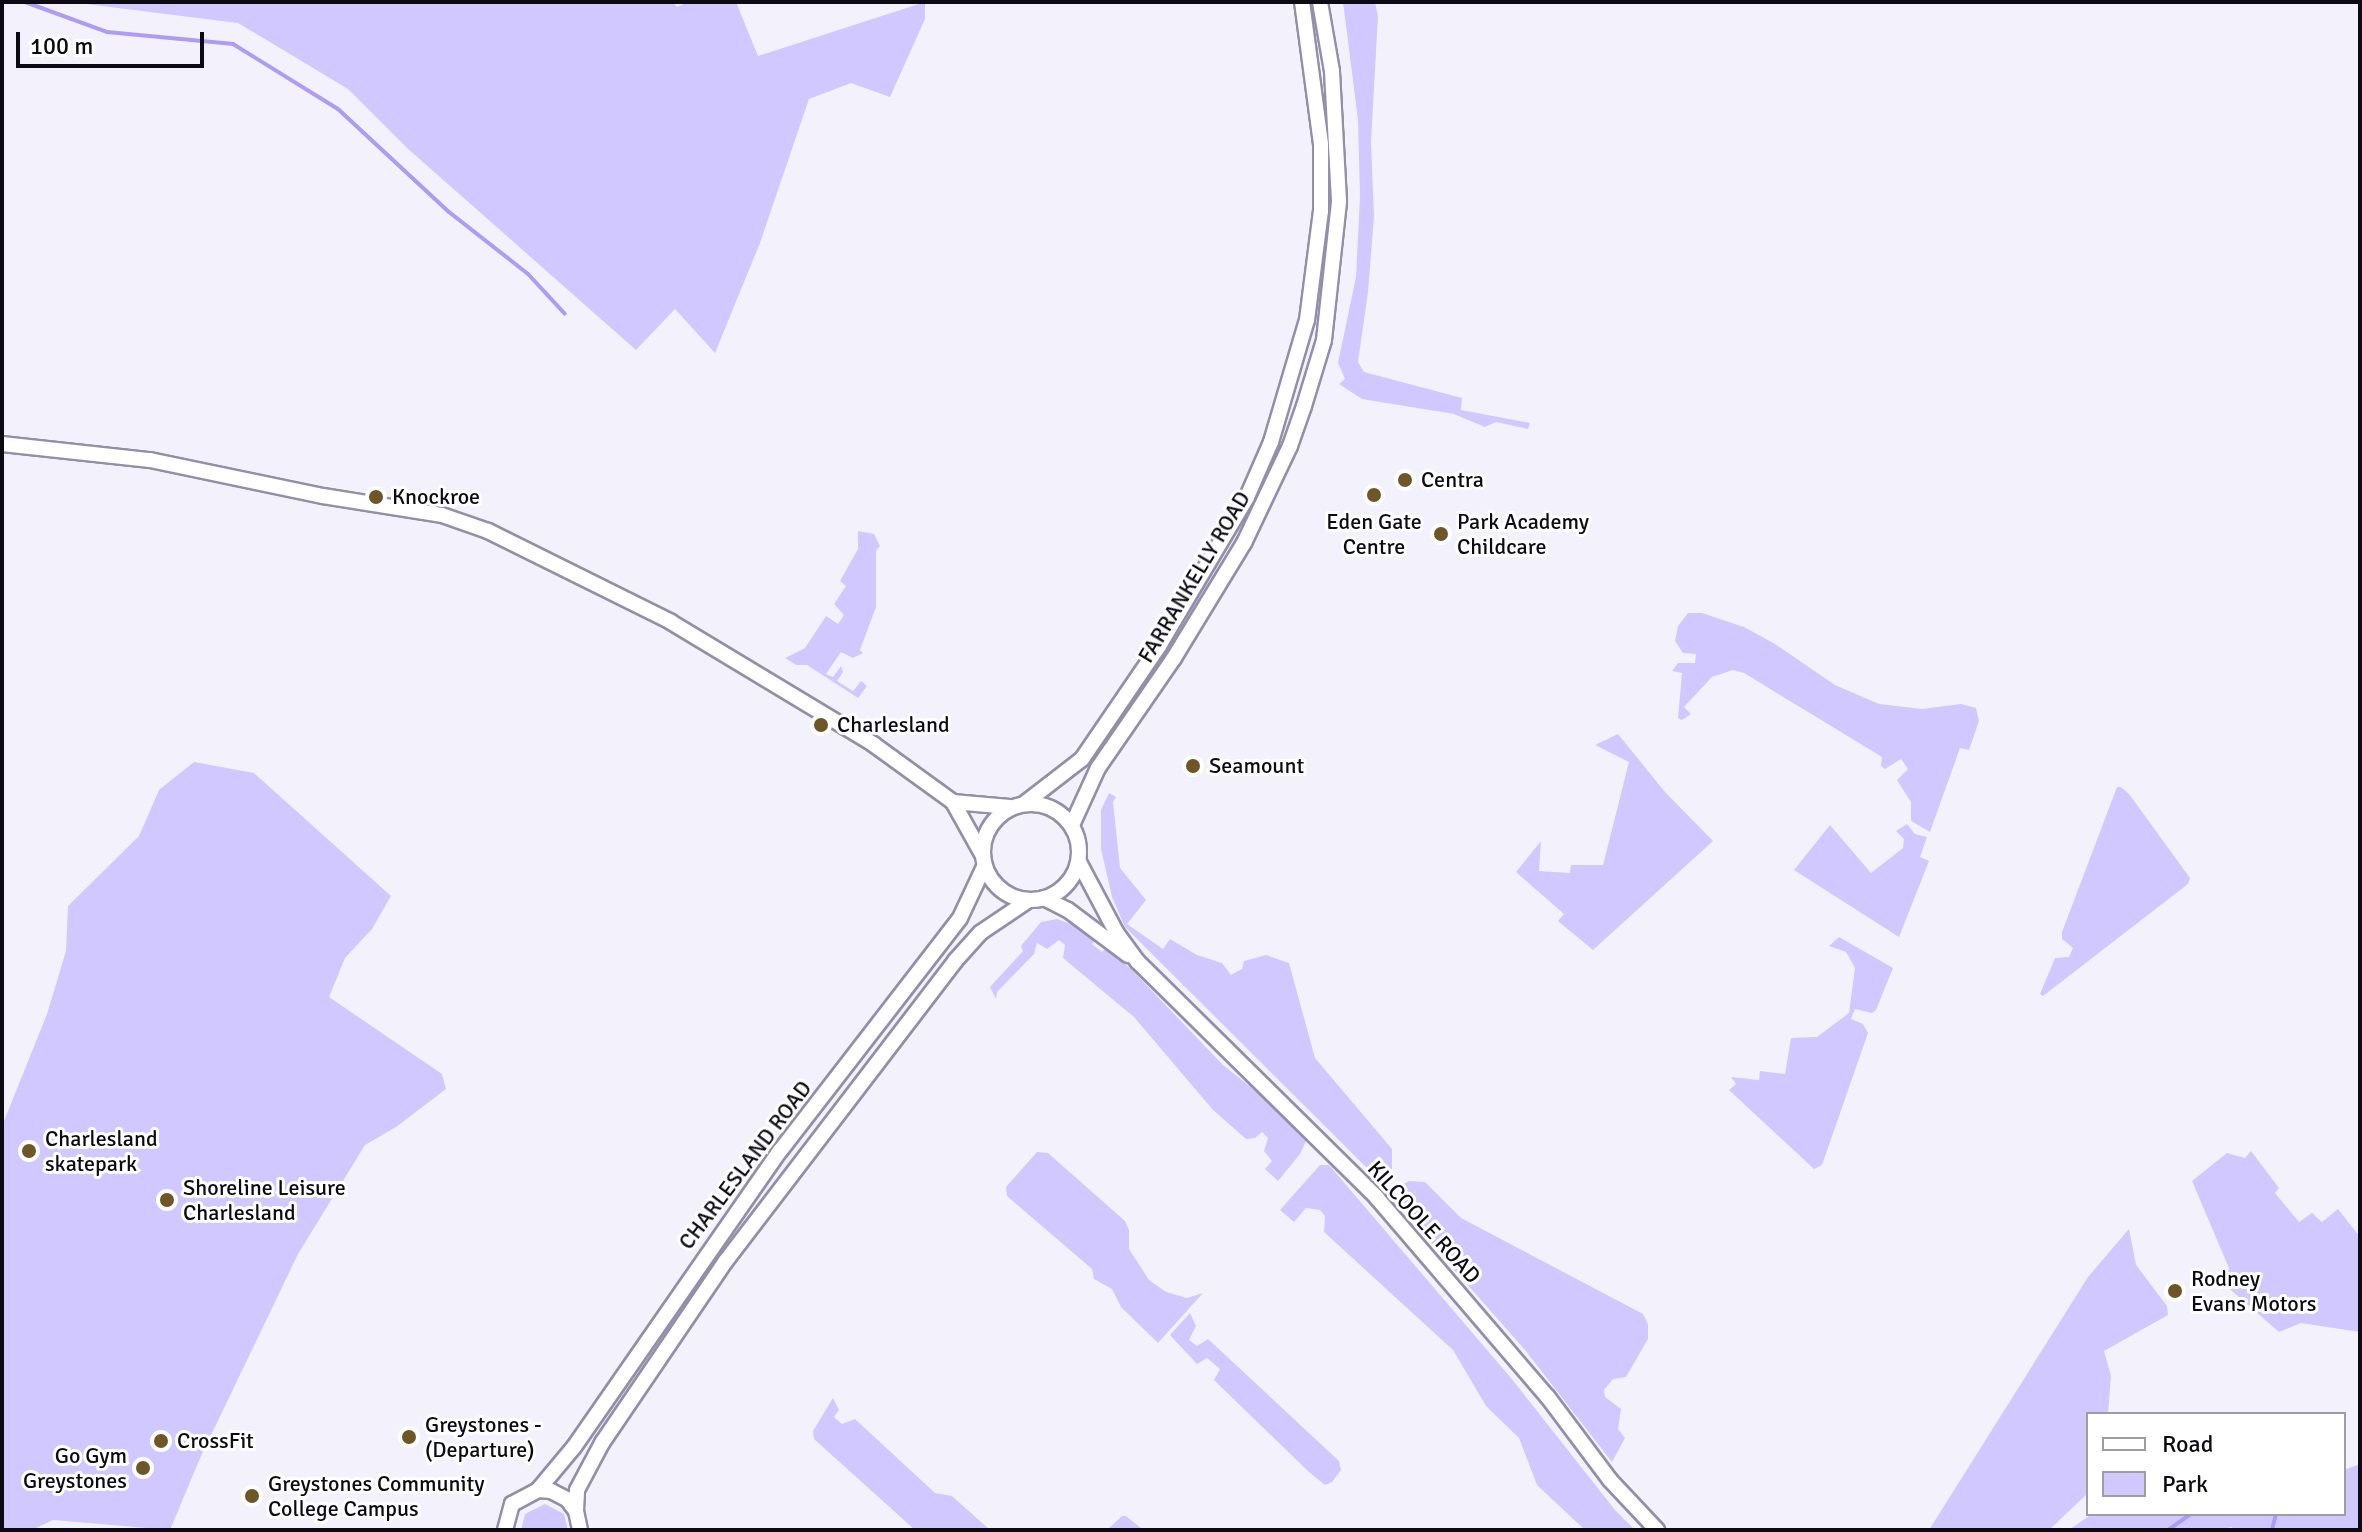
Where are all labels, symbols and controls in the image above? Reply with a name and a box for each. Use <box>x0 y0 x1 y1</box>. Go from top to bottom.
scale bar <box>20 16 208 66</box>
text: 100 m <box>30 31 93 61</box>
place label: Centra <box>1421 467 1484 493</box>
marker: Centra <box>1396 471 1414 489</box>
place label: Knockroe <box>392 484 480 510</box>
marker: Eden Gate Centre <box>1365 486 1383 504</box>
street label: FARRANKELLY ROAD <box>1132 487 1256 667</box>
marker: Knockroe <box>367 488 385 506</box>
place label: Eden Gate Centre <box>1326 508 1422 560</box>
place label: Park Academy Childcare <box>1457 508 1589 560</box>
marker: Park Academy Childcare <box>1432 525 1450 543</box>
place label: Charlesland <box>837 712 950 738</box>
marker: Charlesland <box>812 716 830 734</box>
place label: Seamount <box>1209 753 1304 779</box>
marker: Seamount <box>1184 757 1202 775</box>
street label: CHARLESLAND ROAD <box>673 1075 817 1255</box>
place label: Charlesland skatepark <box>45 1125 158 1176</box>
marker: Charlesland skatepark <box>20 1142 38 1160</box>
street label: KILCOOLE ROAD <box>1362 1155 1486 1289</box>
place label: Shoreline Leisure Charlesland <box>183 1174 346 1226</box>
marker: Shoreline Leisure Charlesland <box>158 1191 176 1209</box>
place label: Rodney Evans Motors <box>2191 1265 2316 1316</box>
marker: Rodney Evans Motors <box>2166 1282 2184 1300</box>
place label: Greystones - (Departure) <box>425 1411 542 1462</box>
legend <box>2086 1412 2346 1516</box>
place label: CrossFit <box>177 1428 254 1454</box>
marker: Greystones - (Departure) <box>400 1428 418 1446</box>
text: Road <box>2162 1429 2213 1459</box>
marker: CrossFit <box>152 1432 170 1450</box>
place label: Go Gym Greystones <box>23 1442 127 1494</box>
marker: Go Gym Greystones <box>134 1459 152 1477</box>
text: Park <box>2162 1469 2208 1499</box>
place label: Greystones Community College Campus <box>268 1470 484 1522</box>
marker: Greystones Community College Campus <box>243 1487 261 1505</box>

